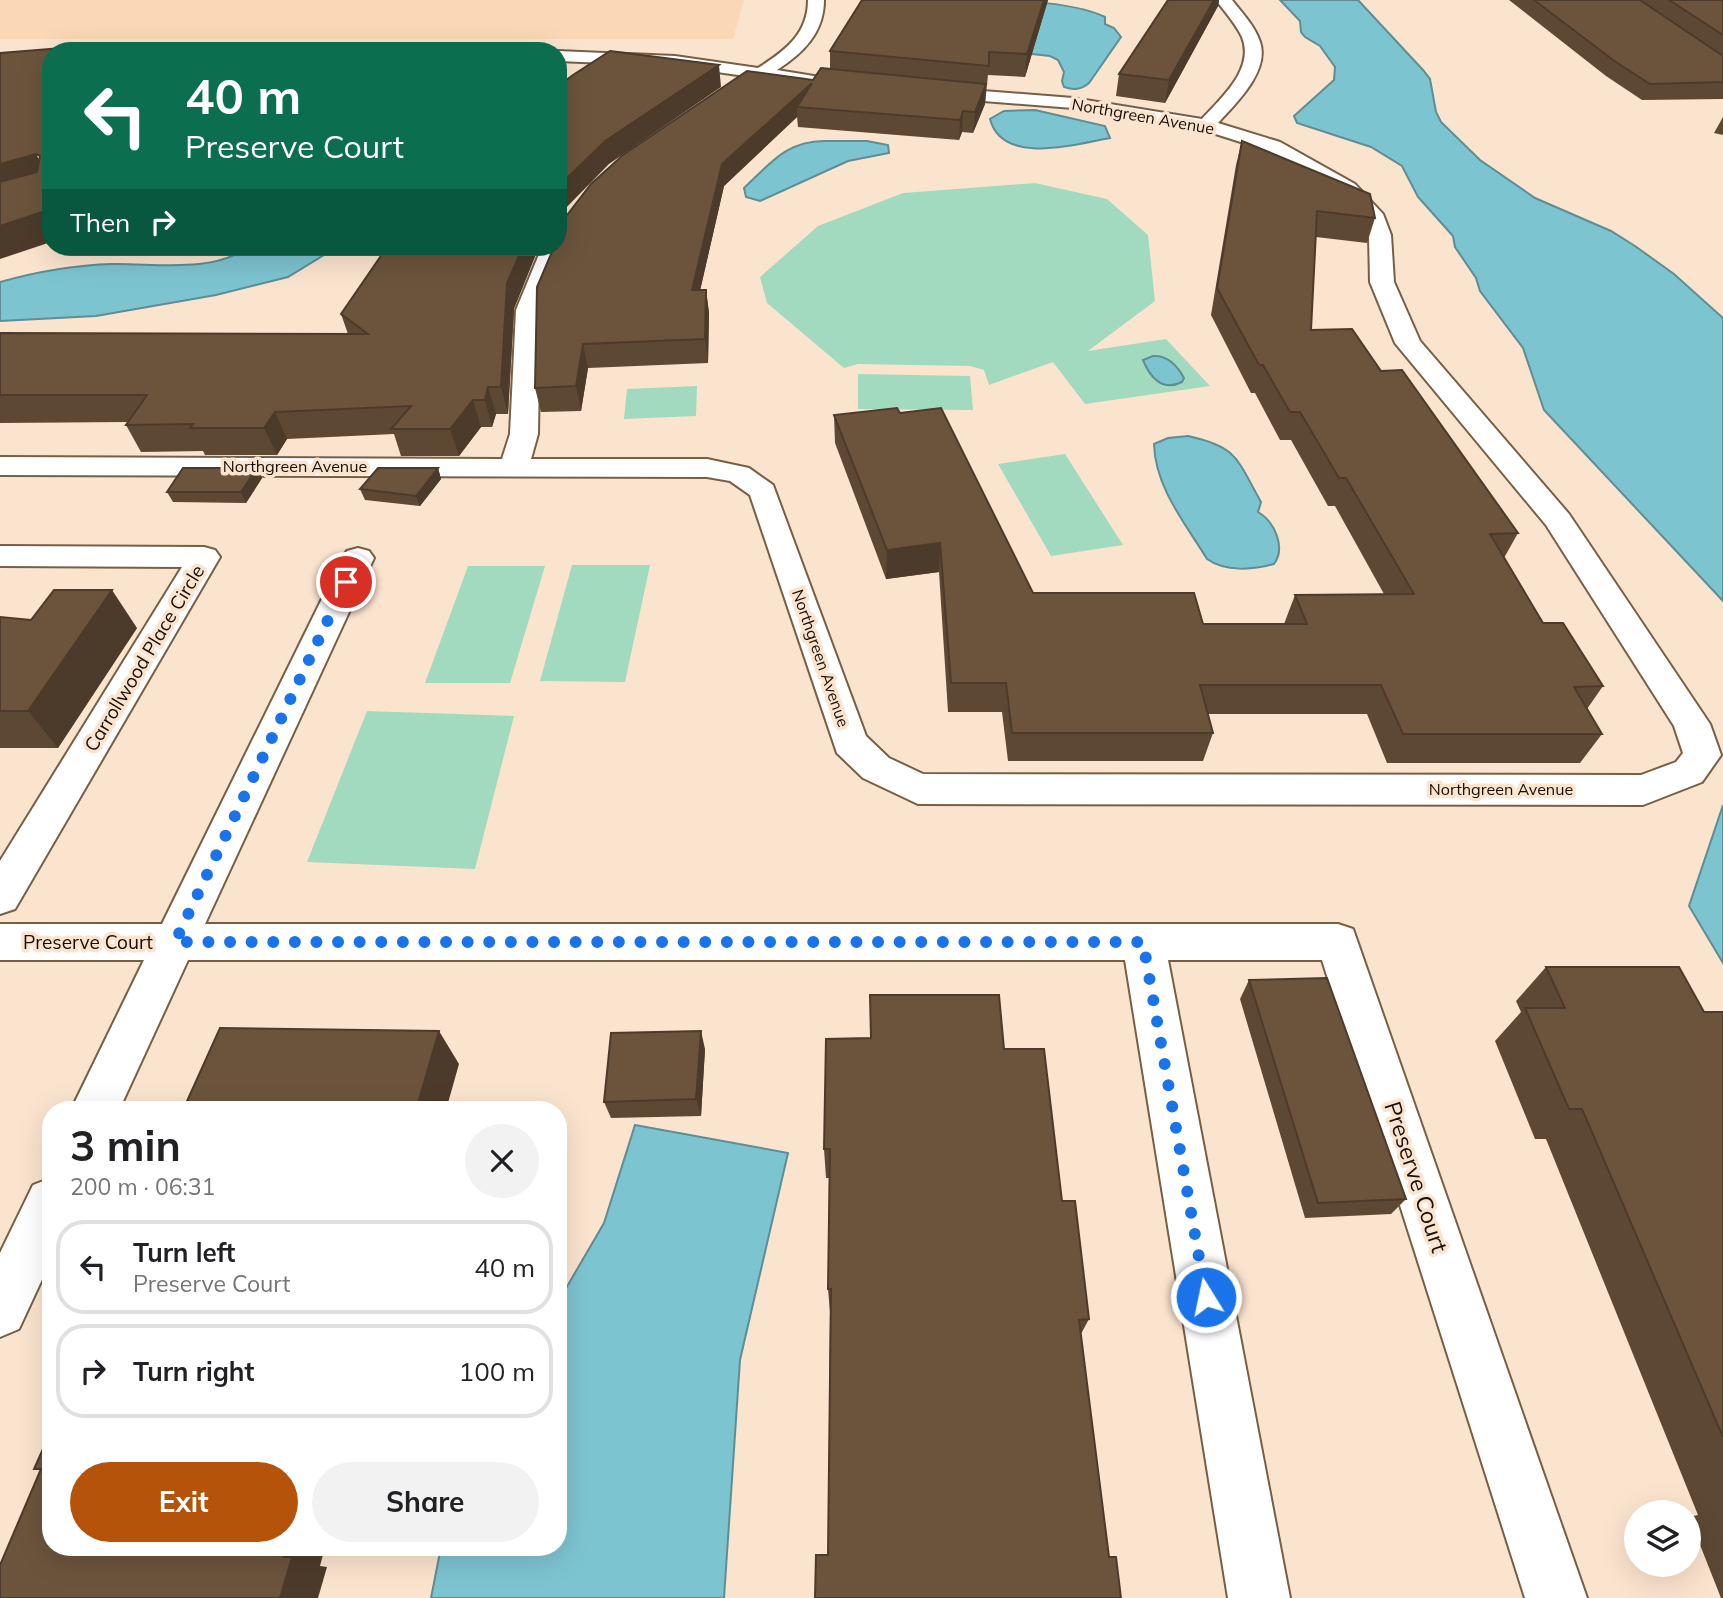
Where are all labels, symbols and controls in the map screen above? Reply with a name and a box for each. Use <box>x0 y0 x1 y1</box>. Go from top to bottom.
text: 40 m <box>185 65 301 126</box>
icon: left <box>70 70 161 161</box>
street label: Northgreen Avenue <box>1070 94 1216 138</box>
text: Preserve Court <box>185 126 404 166</box>
icon: right <box>144 203 182 241</box>
text: Then <box>70 206 130 239</box>
street label: Northgreen Avenue <box>223 456 367 476</box>
pin <box>316 552 376 612</box>
street label: Carrollwood Place Circle <box>79 560 209 756</box>
icon: arrive <box>327 563 365 601</box>
street label: Northgreen Avenue <box>788 587 854 729</box>
street label: Northgreen Avenue <box>1429 779 1573 799</box>
street label: Preserve Court <box>23 930 153 954</box>
street label: Preserve Court <box>1378 1098 1455 1256</box>
text: 3 min <box>70 1119 181 1172</box>
button: close <box>465 1124 539 1198</box>
text: 200 m · 06:31 <box>70 1172 215 1201</box>
text: Turn left <box>133 1236 235 1269</box>
icon: left <box>74 1248 112 1286</box>
text: 40 m <box>474 1251 535 1284</box>
position arrow <box>1169 1260 1243 1334</box>
text: Preserve Court <box>133 1269 290 1298</box>
icon: right <box>74 1352 112 1390</box>
text: Turn right <box>133 1355 254 1388</box>
text: 100 m <box>459 1355 535 1388</box>
button: Exit <box>70 1462 298 1542</box>
button: Share <box>312 1462 539 1542</box>
map controls <box>1624 1500 1701 1577</box>
button: layers <box>1624 1500 1701 1577</box>

